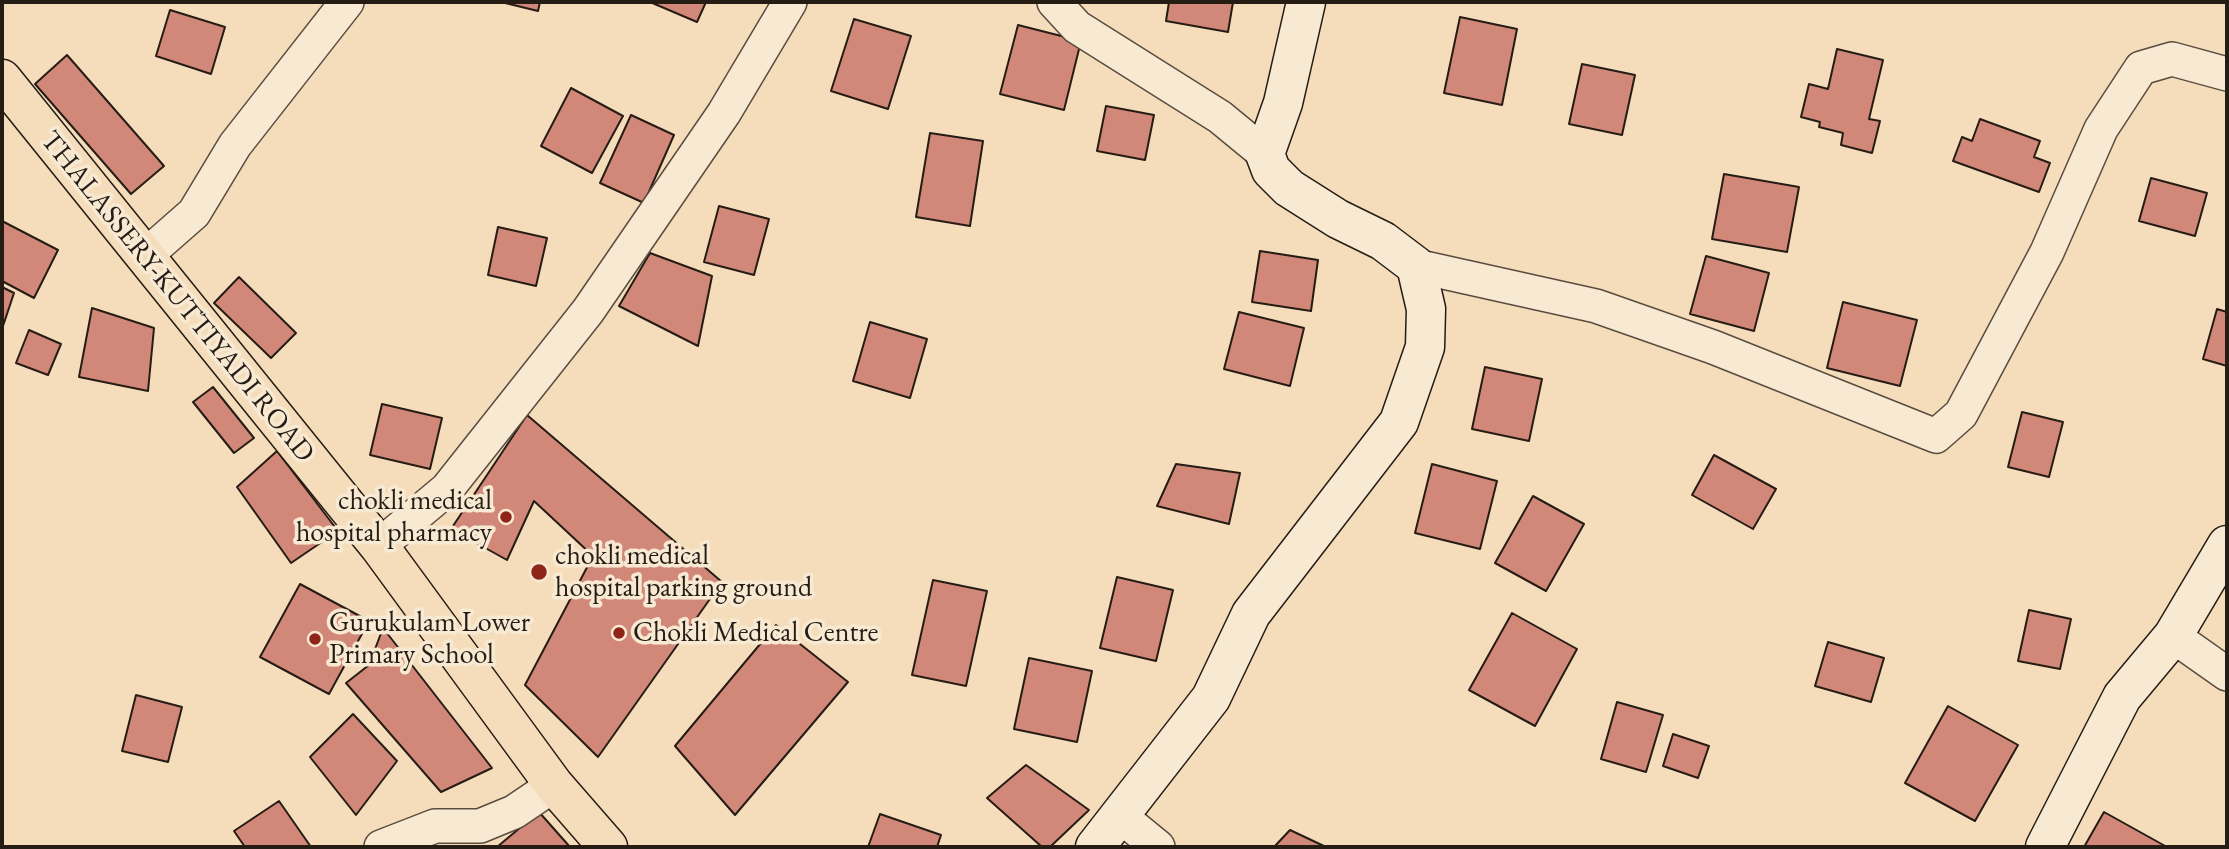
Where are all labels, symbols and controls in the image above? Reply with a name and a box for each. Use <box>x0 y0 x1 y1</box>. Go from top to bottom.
street label: THALASSERY-KUTTIYADI ROAD <box>33 125 321 469</box>
place label: chokli medical hospital pharmacy <box>296 484 492 550</box>
marker: chokli medical hospital pharmacy <box>498 509 514 525</box>
place label: chokli medical hospital parking ground <box>555 539 812 605</box>
marker: chokli medical hospital parking ground <box>529 562 549 582</box>
place label: Gurukulam Lower Primary School <box>329 606 530 672</box>
place label: Chokli Medical Centre <box>633 616 879 650</box>
marker: Chokli Medical Centre <box>611 625 627 641</box>
marker: Gurukulam Lower Primary School <box>307 631 323 647</box>

